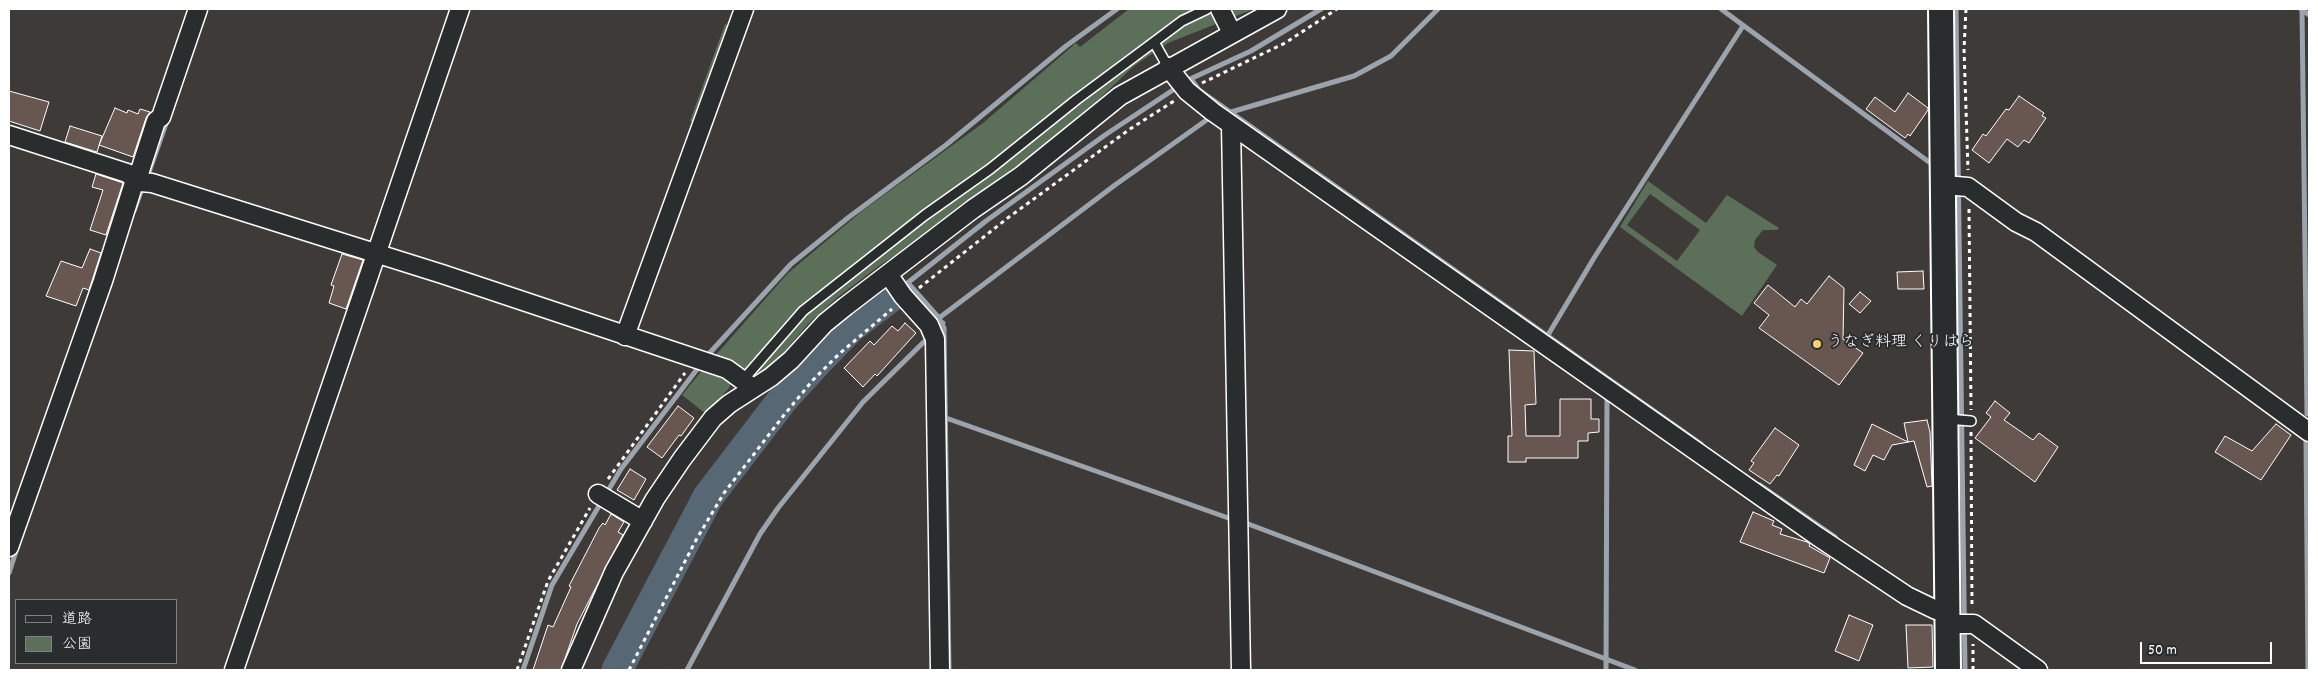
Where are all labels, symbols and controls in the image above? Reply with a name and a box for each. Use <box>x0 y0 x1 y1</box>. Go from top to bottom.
place label: うなぎ料理 くりはら <box>1827 334 1975 354</box>
marker: うなぎ料理 くりはら <box>1811 338 1823 350</box>
legend <box>15 599 178 664</box>
text: 道路 <box>62 609 92 631</box>
scale bar <box>2143 632 2276 664</box>
text: 公園 <box>62 634 92 656</box>
text: 50 m <box>2148 640 2177 662</box>

